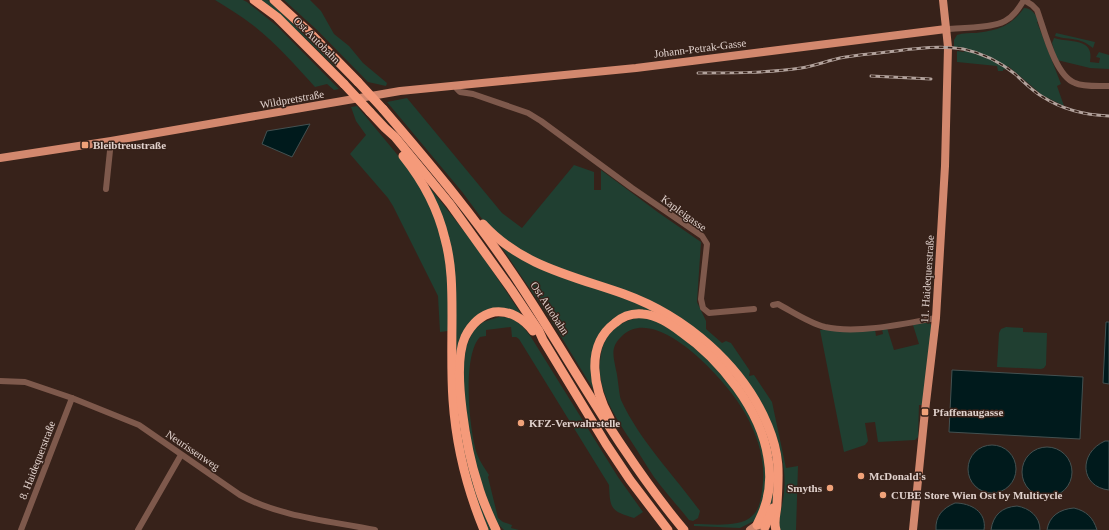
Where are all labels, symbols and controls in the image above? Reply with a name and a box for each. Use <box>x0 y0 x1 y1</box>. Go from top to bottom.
street label: Ost Autobahn <box>291 14 343 66</box>
street label: Johann-Petrak-Gasse <box>653 36 747 60</box>
street label: Wildpretstraße <box>259 87 325 111</box>
place label: Bleibtreustraße <box>93 139 166 151</box>
marker: Bleibtreustraße <box>80 140 90 150</box>
street label: Kapleigasse <box>659 193 709 234</box>
street label: 11. Haidequerstraße <box>918 234 936 323</box>
street label: Ost Autobahn <box>528 279 572 337</box>
place label: Pfaffenaugasse <box>933 406 1003 418</box>
marker: Pfaffenaugasse <box>920 407 930 417</box>
place label: KFZ-Verwahrstelle <box>529 417 620 429</box>
marker: KFZ-Verwahrstelle <box>516 418 526 428</box>
street label: 8. Haidequerstraße <box>17 419 58 501</box>
street label: Neurissenweg <box>164 428 223 473</box>
place label: McDonald's <box>869 470 927 482</box>
marker: McDonald's <box>856 471 866 481</box>
place label: Smyths <box>787 482 823 494</box>
marker: Smyths <box>825 483 835 493</box>
place label: CUBE Store Wien Ost by Multicycle <box>891 489 1063 501</box>
marker: CUBE Store Wien Ost by Multicycle <box>878 490 888 500</box>

